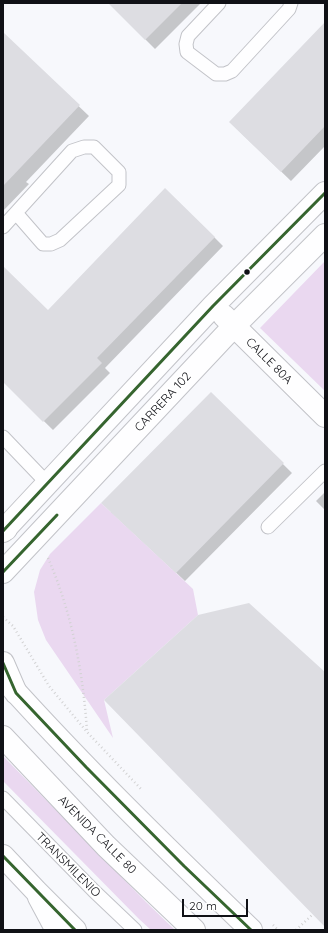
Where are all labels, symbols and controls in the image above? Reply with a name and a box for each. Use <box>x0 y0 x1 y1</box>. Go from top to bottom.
unlabelled marker <box>242 267 252 277</box>
street label: CALLE 80A <box>243 335 295 387</box>
street label: CARRERA 102 <box>132 369 194 435</box>
street label: AVENIDA CALLE 80 <box>55 793 139 877</box>
street label: TRANSMILENIO <box>33 830 103 900</box>
scale bar <box>184 891 250 917</box>
text: 20 m <box>189 898 217 913</box>

